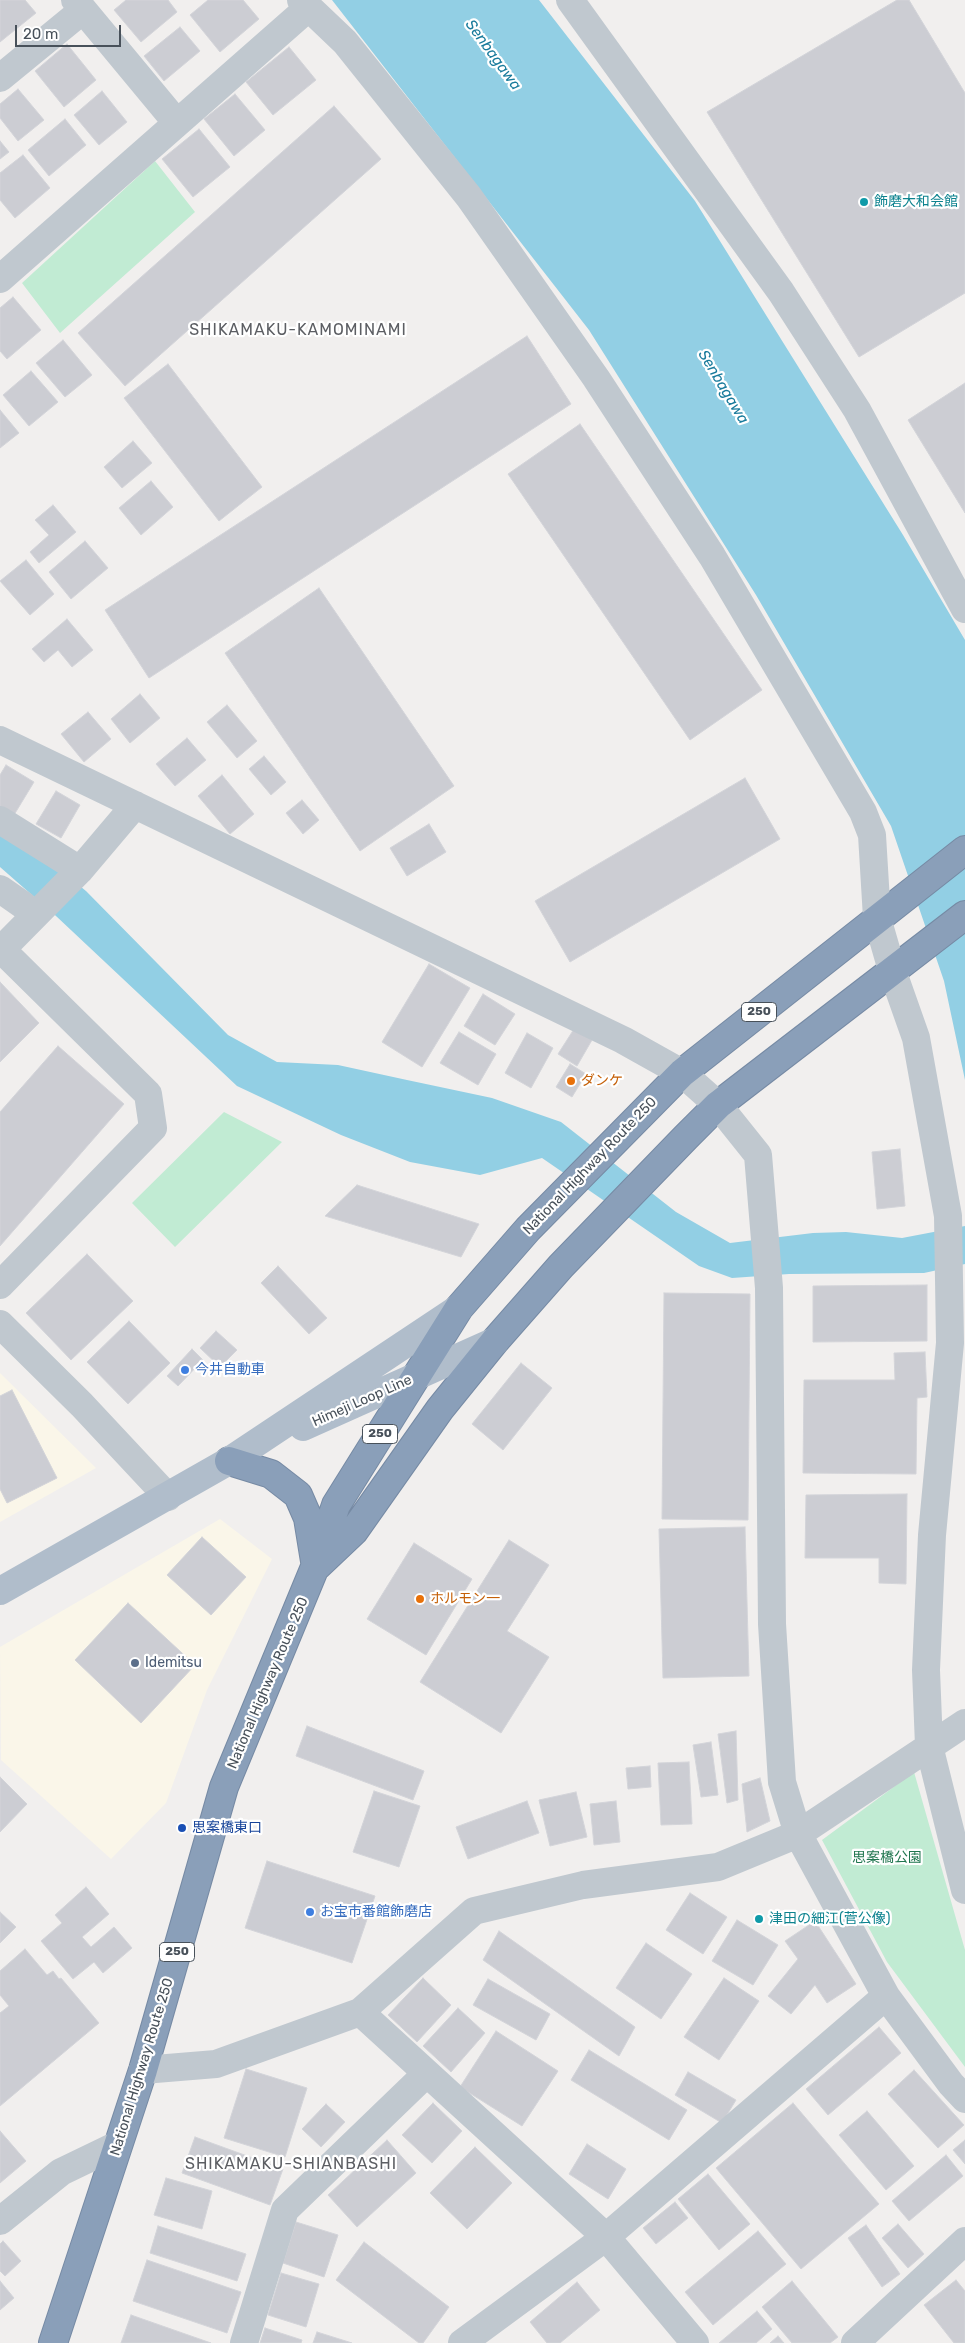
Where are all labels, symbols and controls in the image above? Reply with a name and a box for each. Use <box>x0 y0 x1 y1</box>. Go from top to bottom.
scale bar <box>18 15 124 47</box>
water label: Senbagawa <box>461 16 525 94</box>
text: 20 m <box>23 25 58 43</box>
place label: 飾磨大和会館 <box>874 194 958 210</box>
marker: 飾磨大和会館 <box>858 196 870 208</box>
district label: SHIKAMAKU-KAMOMINAMI <box>187 320 409 340</box>
water label: Senbagawa <box>694 347 752 427</box>
road number: 250 <box>742 1002 776 1022</box>
place label: ダンケ <box>581 1073 623 1089</box>
marker: ダンケ <box>565 1075 577 1087</box>
street label: National Highway Route 250 <box>520 1094 660 1238</box>
place label: 今井自動車 <box>195 1362 265 1378</box>
marker: 今井自動車 <box>179 1364 191 1376</box>
street label: Himeji Loop Line <box>310 1372 414 1430</box>
road number: 250 <box>362 1425 398 1444</box>
place label: ホルモン一 <box>430 1591 500 1607</box>
marker: ホルモン一 <box>414 1593 426 1605</box>
street label: National Highway Route 250 <box>224 1595 312 1771</box>
place label: Idemitsu <box>145 1655 202 1671</box>
marker: Idemitsu <box>129 1657 141 1669</box>
place label: 思案橋東口 <box>192 1820 262 1836</box>
marker: 思案橋東口 <box>176 1822 188 1834</box>
park label: 思案橋公園 <box>852 1850 922 1866</box>
place label: お宝市番館飾磨店 <box>320 1904 432 1920</box>
marker: お宝市番館飾磨店 <box>304 1906 316 1918</box>
place label: 津田の細江(菅公像) <box>769 1911 890 1927</box>
marker: 津田の細江(菅公像) <box>753 1913 765 1925</box>
road number: 250 <box>160 1942 194 1961</box>
street label: National Highway Route 250 <box>107 1976 177 2158</box>
district label: SHIKAMAKU-SHIANBASHI <box>182 2154 400 2174</box>

